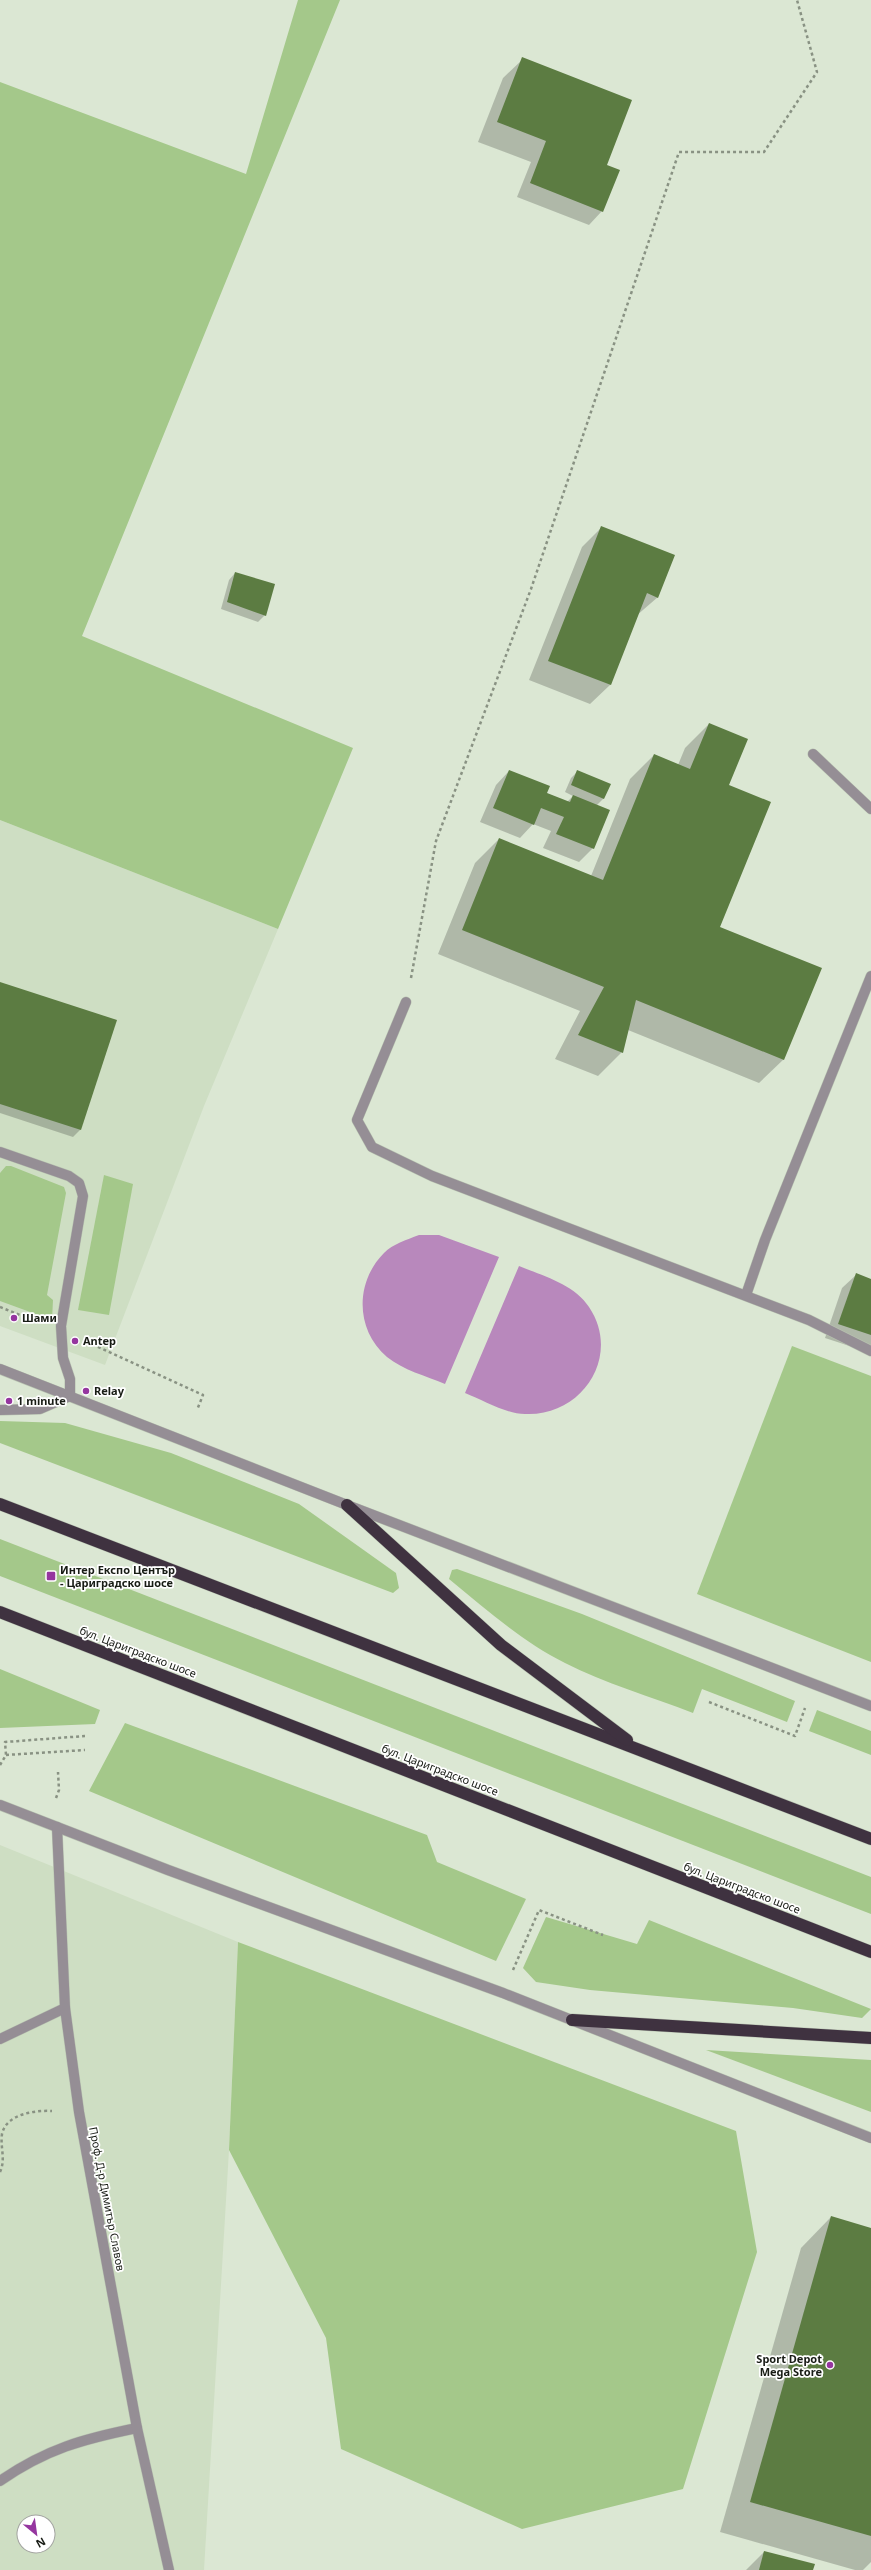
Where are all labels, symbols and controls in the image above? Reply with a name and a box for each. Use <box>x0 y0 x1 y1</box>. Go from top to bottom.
place label: Шами <box>22 1310 57 1325</box>
marker: Шами <box>9 1313 19 1323</box>
place label: Antep <box>83 1333 116 1348</box>
marker: Antep <box>70 1336 80 1346</box>
place label: Relay <box>94 1383 125 1398</box>
marker: Relay <box>81 1386 91 1396</box>
place label: 1 minute <box>17 1393 66 1408</box>
marker: 1 minute <box>4 1396 14 1406</box>
place label: Интер Експо Център - Цариградско шосе <box>60 1562 175 1590</box>
marker: Интер Експо Център - Цариградско шосе <box>45 1570 57 1582</box>
street label: бул. Цариградско шосе <box>78 1622 199 1681</box>
street label: бул. Цариградско шосе <box>380 1740 501 1799</box>
street label: бул. Цариградско шосе <box>682 1858 803 1917</box>
street label: Проф. Д-р Димитър Славов <box>86 2126 129 2272</box>
place label: Sport Depot Mega Store <box>756 2351 822 2379</box>
marker: Sport Depot Mega Store <box>825 2360 835 2370</box>
north arrow <box>16 2514 56 2554</box>
text: N <box>34 2534 49 2552</box>

